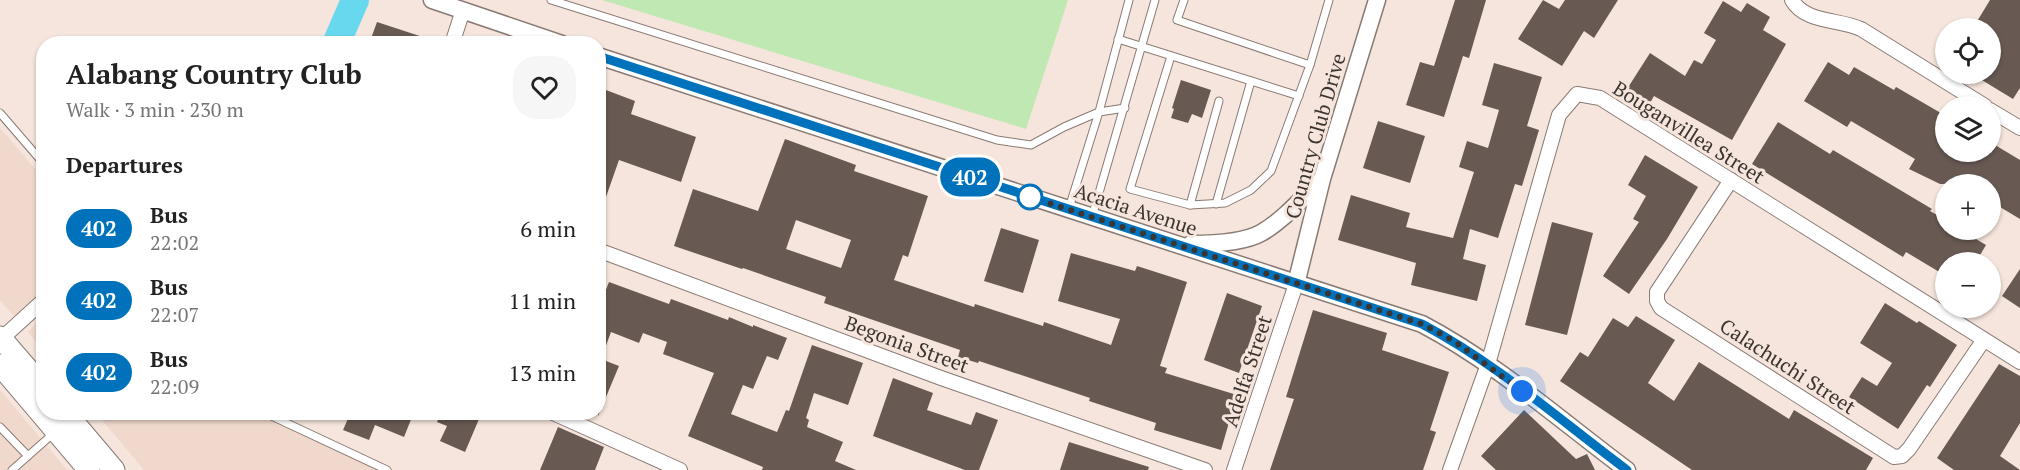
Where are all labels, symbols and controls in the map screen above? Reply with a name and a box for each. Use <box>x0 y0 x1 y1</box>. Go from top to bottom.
map controls <box>1935 18 2001 318</box>
button: locate <box>1935 18 2001 84</box>
street label: Country Club Drive <box>1278 50 1352 222</box>
text: Alabang Country Club <box>66 55 362 92</box>
button: heart <box>513 56 576 119</box>
street label: Bouganvillea Street <box>1608 74 1770 190</box>
text: Walk · 3 min · 230 m <box>66 96 244 123</box>
button: layers <box>1935 96 2001 162</box>
text: Departures <box>66 150 183 179</box>
line badge: 402 <box>936 158 1004 196</box>
text: 402 <box>952 163 988 191</box>
button: + <box>1935 174 2001 240</box>
street label: Acacia Avenue <box>1071 176 1201 242</box>
unlabelled marker <box>1017 184 1043 210</box>
text: Bus <box>150 200 188 229</box>
text: 402 <box>81 214 117 242</box>
text: 6 min <box>520 214 576 243</box>
text: 22:02 <box>150 229 199 256</box>
button: − <box>1935 252 2001 318</box>
text: Bus <box>150 272 188 301</box>
text: 402 <box>81 286 117 314</box>
text: 11 min <box>509 286 576 315</box>
text: 22:07 <box>150 301 199 328</box>
street label: Begonia Street <box>841 309 973 379</box>
street label: Adelfa Street <box>1216 311 1278 430</box>
street label: Calachuchi Street <box>1715 312 1862 420</box>
text: Bus <box>150 344 188 373</box>
text: 402 <box>81 358 117 386</box>
text: 13 min <box>509 358 576 387</box>
text: 22:09 <box>150 373 199 400</box>
your location <box>1507 376 1537 406</box>

